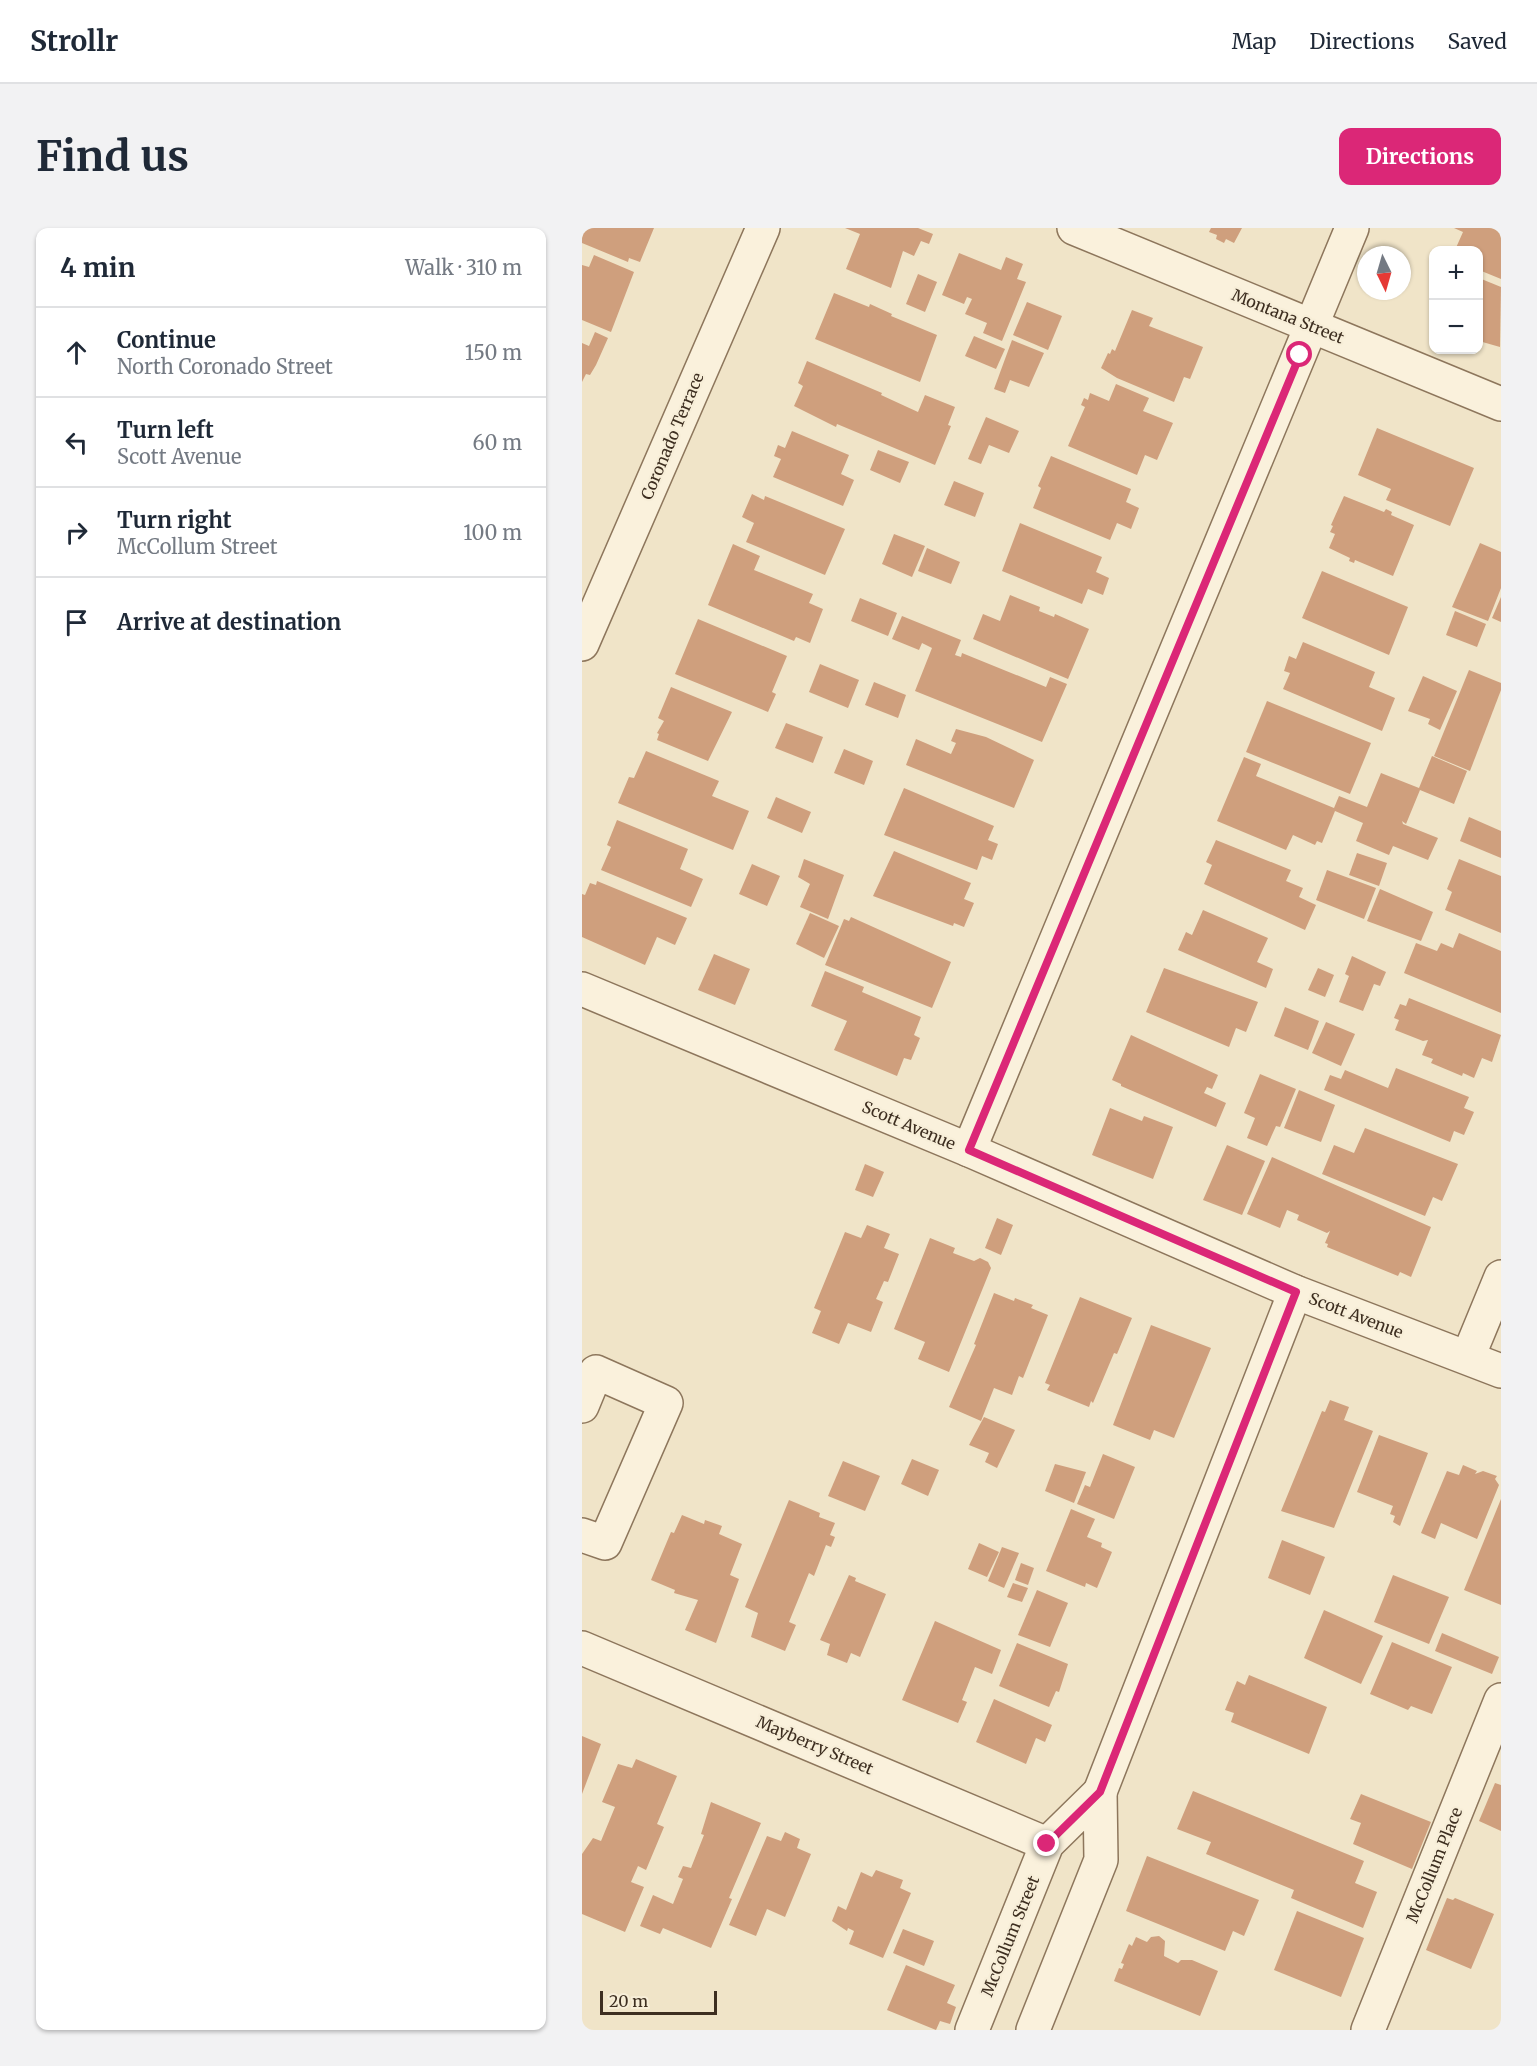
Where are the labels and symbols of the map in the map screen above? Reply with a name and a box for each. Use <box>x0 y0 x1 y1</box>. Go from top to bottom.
north arrow <box>1357 246 1411 300</box>
street label: Montana Street <box>1229 284 1348 348</box>
route start <box>1286 341 1312 367</box>
street label: Coronado Terrace <box>636 370 708 502</box>
street label: Scott Avenue <box>859 1096 959 1154</box>
street label: Scott Avenue <box>1306 1288 1406 1342</box>
street label: Mayberry Street <box>753 1711 877 1779</box>
street label: McCollum Place <box>1402 1804 1466 1926</box>
route end <box>1033 1830 1059 1856</box>
street label: McCollum Street <box>977 1872 1044 1999</box>
scale bar <box>600 1988 717 2016</box>

